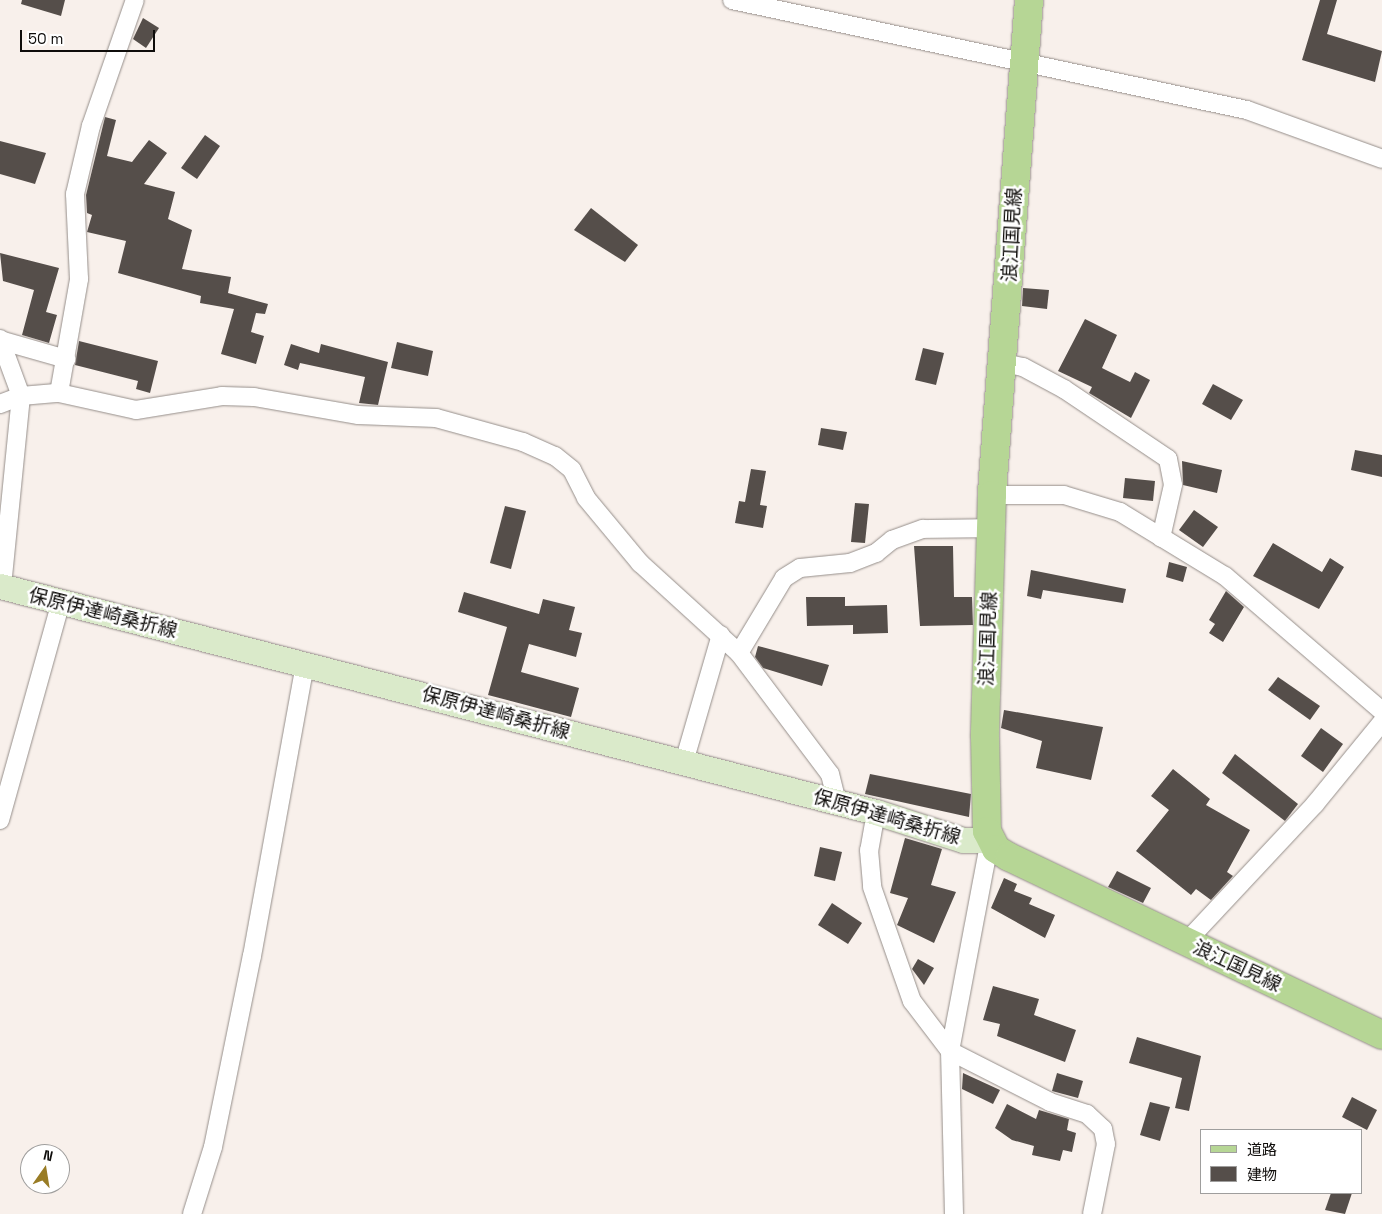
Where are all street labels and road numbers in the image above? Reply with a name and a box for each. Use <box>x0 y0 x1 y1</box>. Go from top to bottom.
street label: 浪江国見線 <box>998 187 1026 283</box>
street label: 保原伊達崎桑折線 <box>26 584 180 642</box>
street label: 浪江国見線 <box>975 591 1001 687</box>
street label: 保原伊達崎桑折線 <box>420 682 572 744</box>
street label: 保原伊達崎桑折線 <box>811 785 963 849</box>
street label: 浪江国見線 <box>1189 936 1285 996</box>

